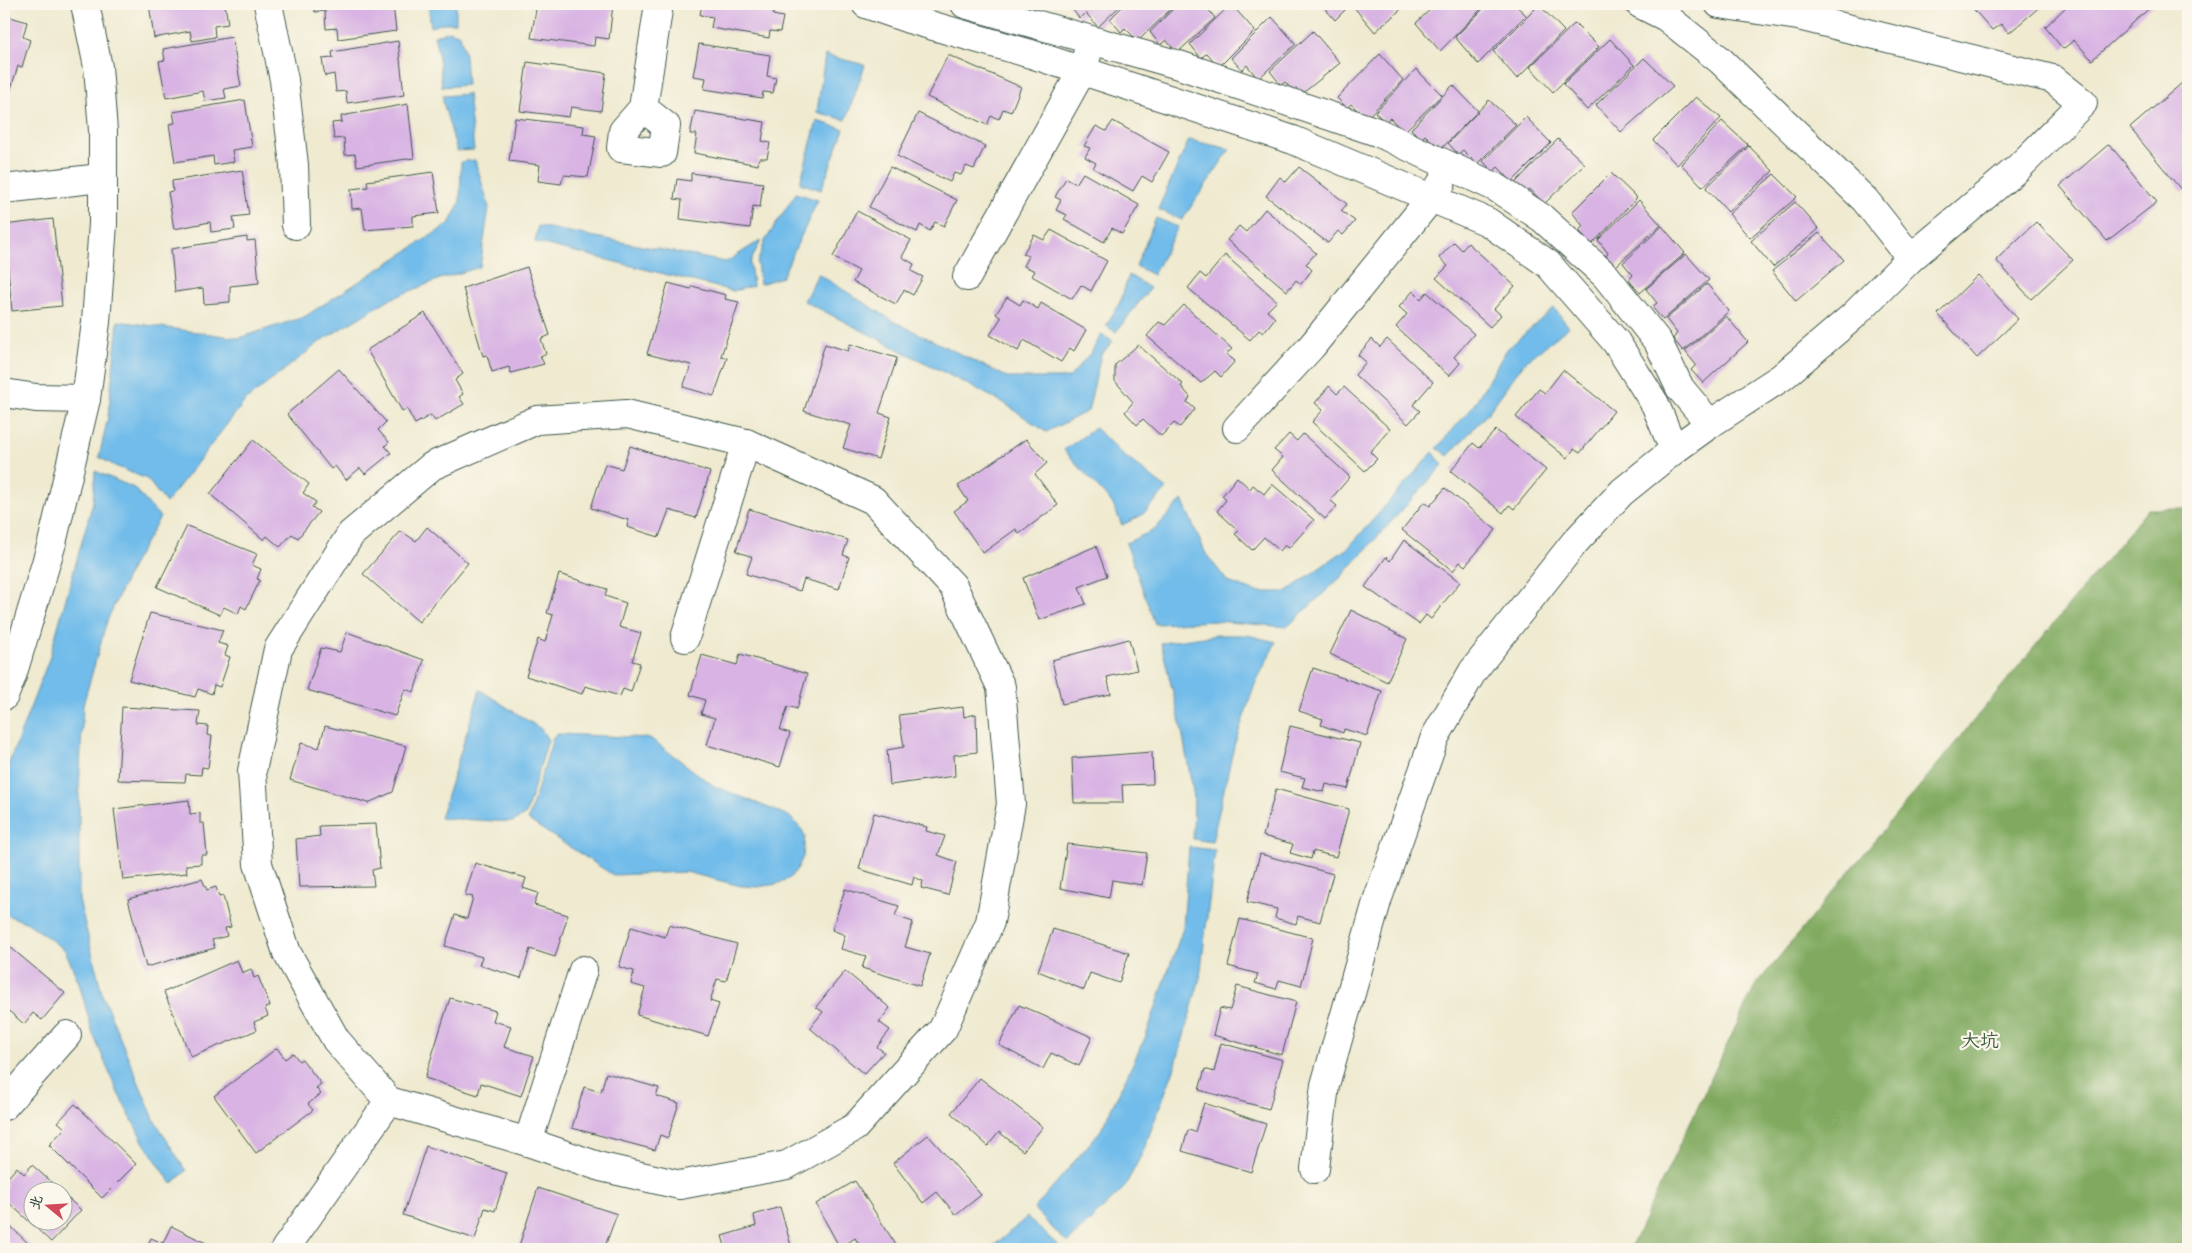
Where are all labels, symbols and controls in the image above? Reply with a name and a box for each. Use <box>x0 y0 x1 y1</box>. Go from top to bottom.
park label: 大坑 <box>1961 1029 1999 1052</box>
north arrow <box>22 1180 72 1230</box>
text: 北 <box>26 1193 46 1211</box>

